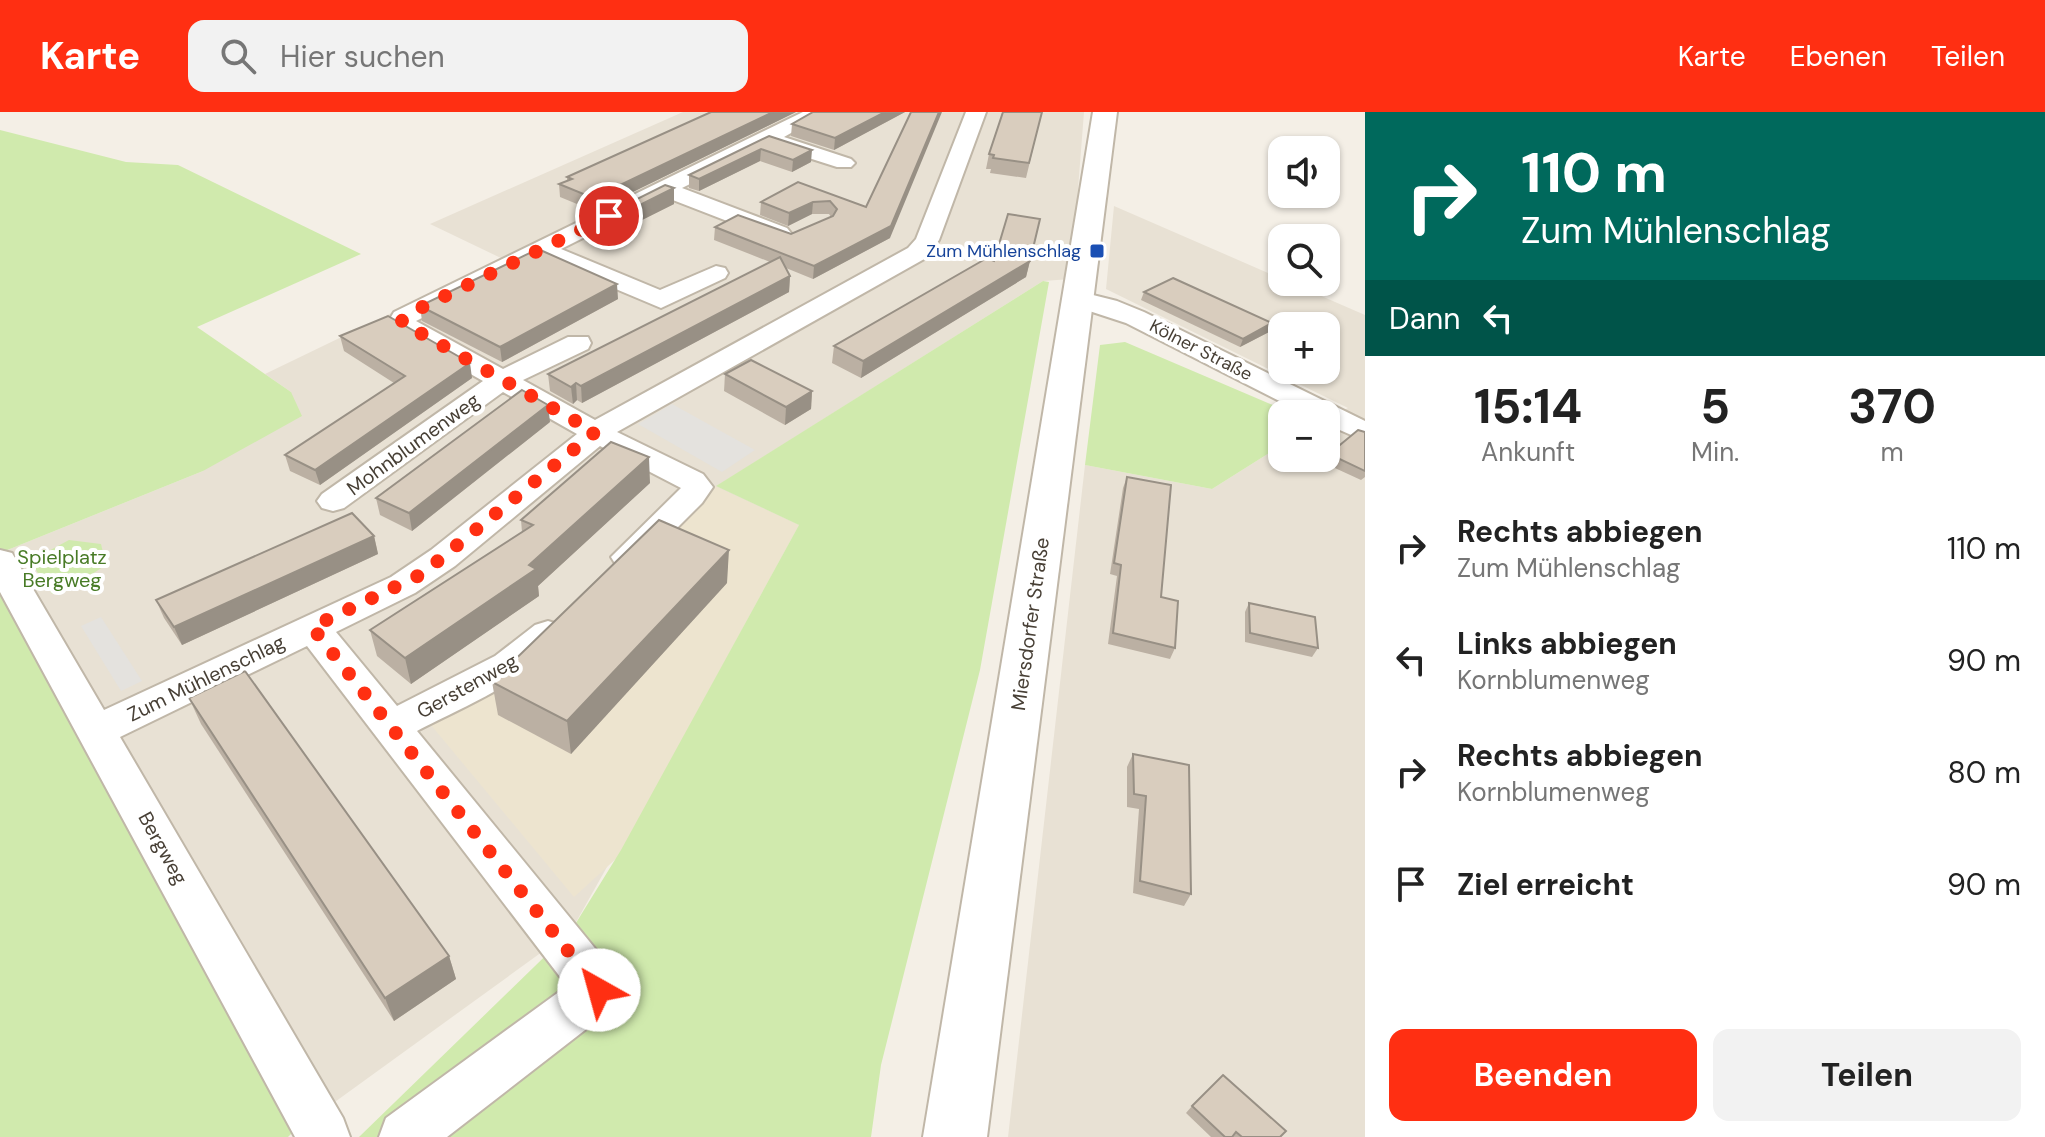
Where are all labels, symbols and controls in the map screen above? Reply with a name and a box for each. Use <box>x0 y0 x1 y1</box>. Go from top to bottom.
search box <box>188 20 748 92</box>
text: Karte <box>40 31 140 81</box>
icon: search <box>216 34 260 78</box>
text: Hier suchen <box>280 37 445 76</box>
text: Karte <box>1678 38 1746 75</box>
text: Ebenen <box>1790 38 1887 75</box>
text: Teilen <box>1931 38 2005 75</box>
map controls <box>1268 136 1340 472</box>
button: sound <box>1268 136 1340 208</box>
text: 110 m <box>1521 136 1667 209</box>
icon: right <box>1389 144 1493 248</box>
pin <box>575 182 643 250</box>
icon: arrive <box>587 194 631 238</box>
text: Zum Mühlenschlag <box>1521 207 1831 254</box>
button: search <box>1268 224 1340 296</box>
place label: Zum Mühlenschlag <box>926 239 1081 263</box>
marker: Zum Mühlenschlag <box>1088 242 1106 260</box>
icon: left <box>1476 296 1520 340</box>
text: Dann <box>1389 299 1460 338</box>
button: + <box>1268 312 1340 384</box>
street label: Kölner Straße <box>1145 314 1257 386</box>
text: 15:14 <box>1474 375 1582 438</box>
text: 5 <box>1700 375 1730 438</box>
text: 370 <box>1848 375 1936 438</box>
street label: Mohnblumenweg <box>341 387 485 501</box>
button: − <box>1268 400 1340 472</box>
text: Ankunft <box>1481 435 1575 469</box>
text: Min. <box>1691 435 1739 469</box>
text: m <box>1881 435 1904 469</box>
text: Rechts abbiegen <box>1457 512 1702 551</box>
icon: right <box>1389 526 1433 570</box>
text: 110 m <box>1947 529 2021 568</box>
street label: Miersdorfer Straße <box>1005 536 1055 712</box>
park label: Spielplatz Bergweg <box>17 544 107 593</box>
text: Zum Mühlenschlag <box>1457 551 1681 585</box>
text: Links abbiegen <box>1457 624 1677 663</box>
street label: Zum Mühlenschlag <box>123 629 289 727</box>
icon: left <box>1389 638 1433 682</box>
text: 90 m <box>1947 641 2021 680</box>
street label: Gerstenweg <box>412 648 522 724</box>
text: Kornblumenweg <box>1457 663 1650 697</box>
text: Rechts abbiegen <box>1457 736 1702 775</box>
icon: right <box>1389 750 1433 794</box>
text: 80 m <box>1948 753 2021 792</box>
text: Kornblumenweg <box>1457 775 1650 809</box>
street label: Bergweg <box>132 807 194 889</box>
icon: arrive <box>1389 862 1433 906</box>
text: Ziel erreicht <box>1457 865 1634 904</box>
text: 90 m <box>1947 865 2021 904</box>
position arrow <box>557 948 641 1032</box>
button: Beenden <box>1389 1029 1697 1121</box>
button: Teilen <box>1713 1029 2021 1121</box>

